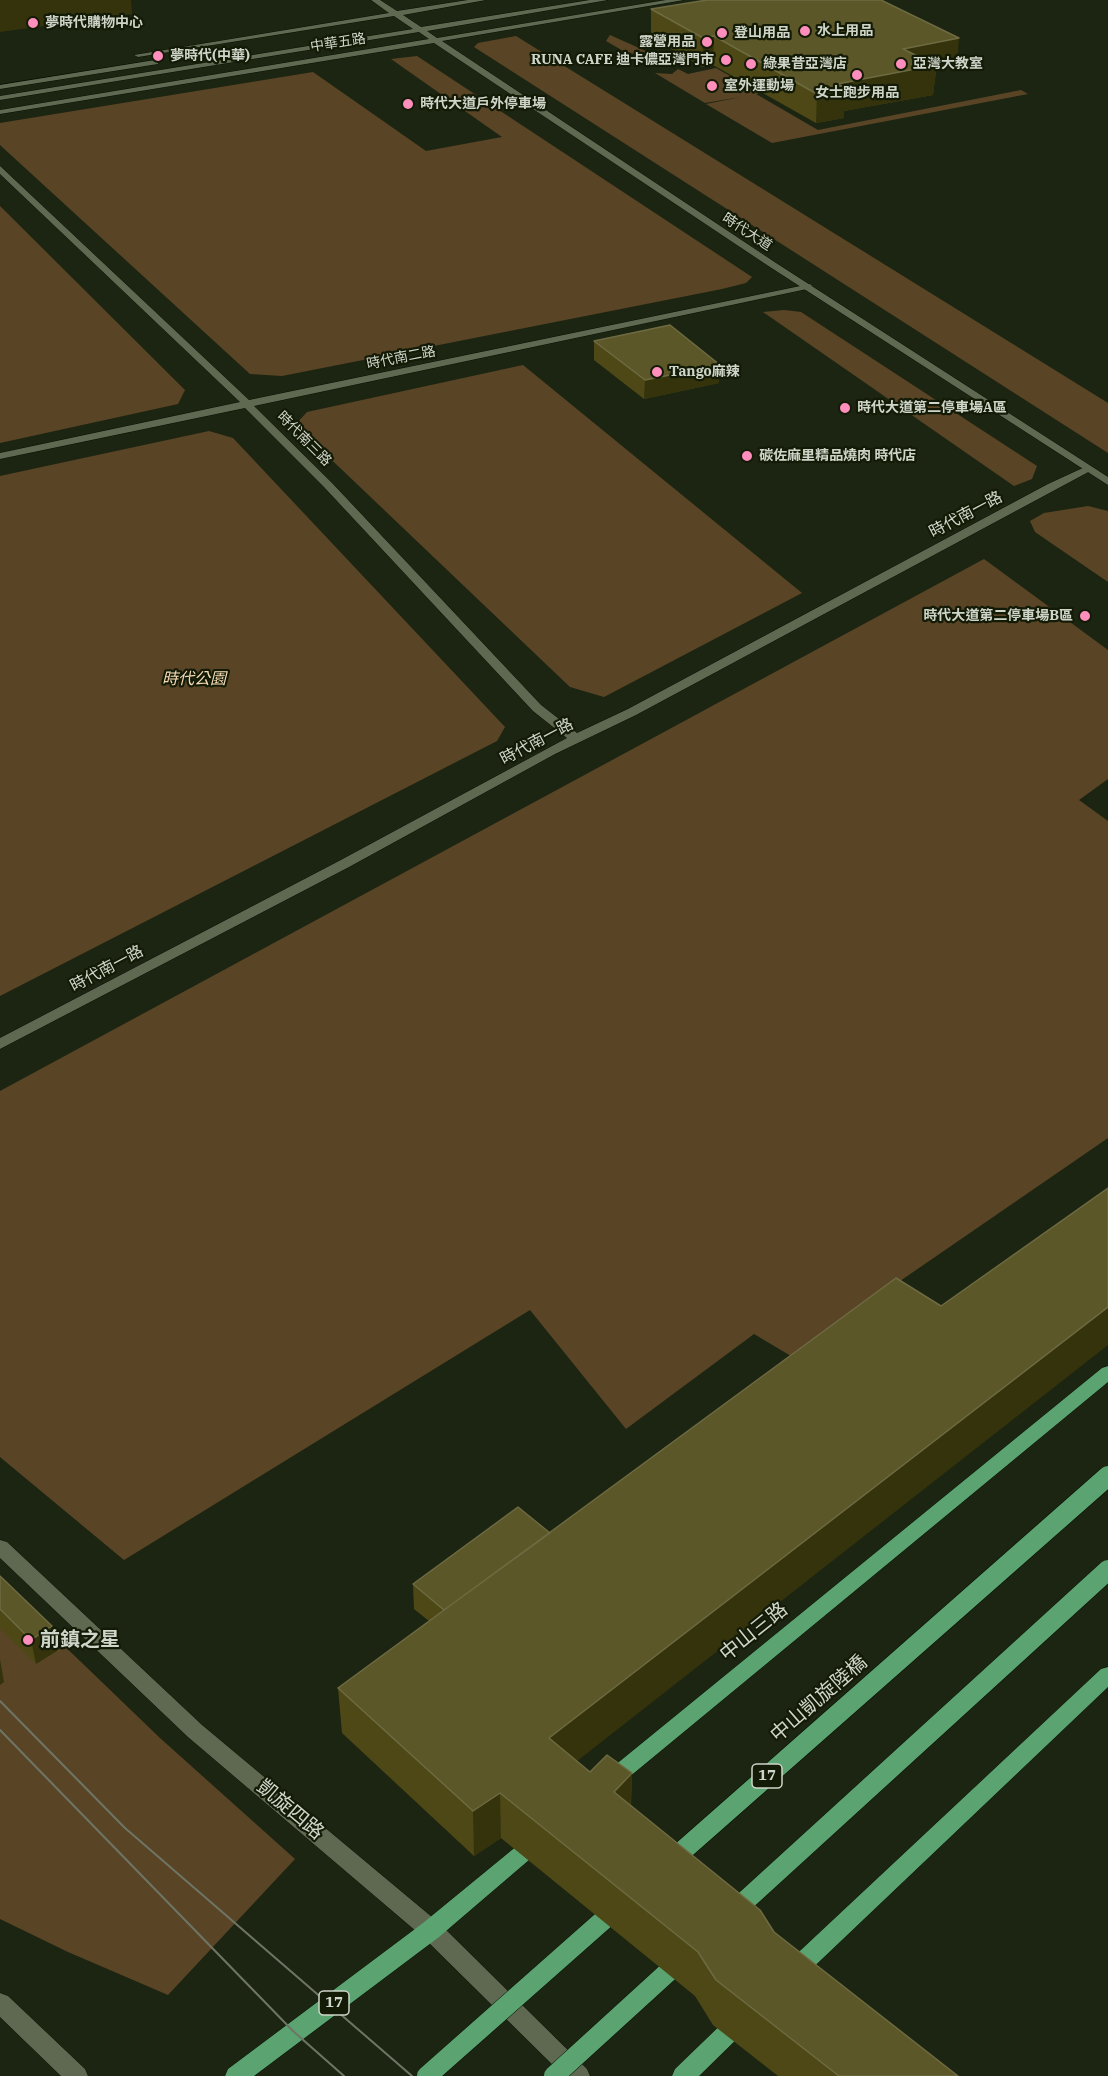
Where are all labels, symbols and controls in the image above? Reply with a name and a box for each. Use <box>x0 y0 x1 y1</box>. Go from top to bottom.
place label: 夢時代購物中心 <box>45 15 143 31</box>
marker: 夢時代購物中心 <box>26 16 40 30</box>
place label: 水上用品 <box>817 23 873 39</box>
marker: 水上用品 <box>798 24 812 38</box>
place label: 登山用品 <box>734 25 790 41</box>
marker: 登山用品 <box>715 26 729 40</box>
street label: 中華五路 <box>309 30 367 56</box>
place label: 露營用品 <box>639 34 695 50</box>
marker: 露營用品 <box>700 35 714 49</box>
place label: 夢時代(中華) <box>170 48 250 64</box>
marker: 夢時代(中華) <box>151 49 165 63</box>
place label: RUNA CAFE 迪卡儂亞灣門市 <box>531 52 714 68</box>
marker: RUNA CAFE 迪卡儂亞灣門市 <box>719 53 733 67</box>
place label: 綠果昔亞灣店 <box>763 56 847 72</box>
place label: 亞灣大教室 <box>913 56 983 72</box>
marker: 綠果昔亞灣店 <box>744 57 758 71</box>
marker: 亞灣大教室 <box>894 57 908 71</box>
marker: 女士跑步用品 <box>850 68 864 82</box>
place label: 室外運動場 <box>724 78 794 94</box>
marker: 室外運動場 <box>705 79 719 93</box>
place label: 女士跑步用品 <box>815 85 899 101</box>
place label: 時代大道戶外停車場 <box>420 96 546 112</box>
marker: 時代大道戶外停車場 <box>401 97 415 111</box>
street label: 時代大道 <box>719 210 775 254</box>
street label: 時代南二路 <box>365 343 437 373</box>
place label: Tango麻辣 <box>669 364 740 380</box>
marker: Tango麻辣 <box>650 365 664 379</box>
place label: 時代大道第二停車場A區 <box>857 400 1007 416</box>
marker: 時代大道第二停車場A區 <box>838 401 852 415</box>
street label: 時代南三路 <box>273 408 335 470</box>
place label: 碳佐麻里精品燒肉 時代店 <box>759 448 916 464</box>
marker: 碳佐麻里精品燒肉 時代店 <box>740 449 754 463</box>
street label: 時代南一路 <box>926 488 1006 542</box>
place label: 時代大道第二停車場B區 <box>923 608 1073 624</box>
marker: 時代大道第二停車場B區 <box>1078 609 1092 623</box>
park label: 時代公園 <box>162 669 226 689</box>
street label: 時代南一路 <box>497 715 577 769</box>
street label: 時代南一路 <box>67 942 147 996</box>
street label: 中山三路 <box>715 1598 793 1666</box>
place label: 前鎮之星 <box>40 1628 120 1652</box>
marker: 前鎮之星 <box>21 1633 35 1647</box>
street label: 中山凱旋陸橋 <box>766 1651 872 1747</box>
road number: 17 <box>752 1764 782 1788</box>
street label: 凱旋四路 <box>252 1775 328 1845</box>
road number: 17 <box>319 1991 349 2015</box>

